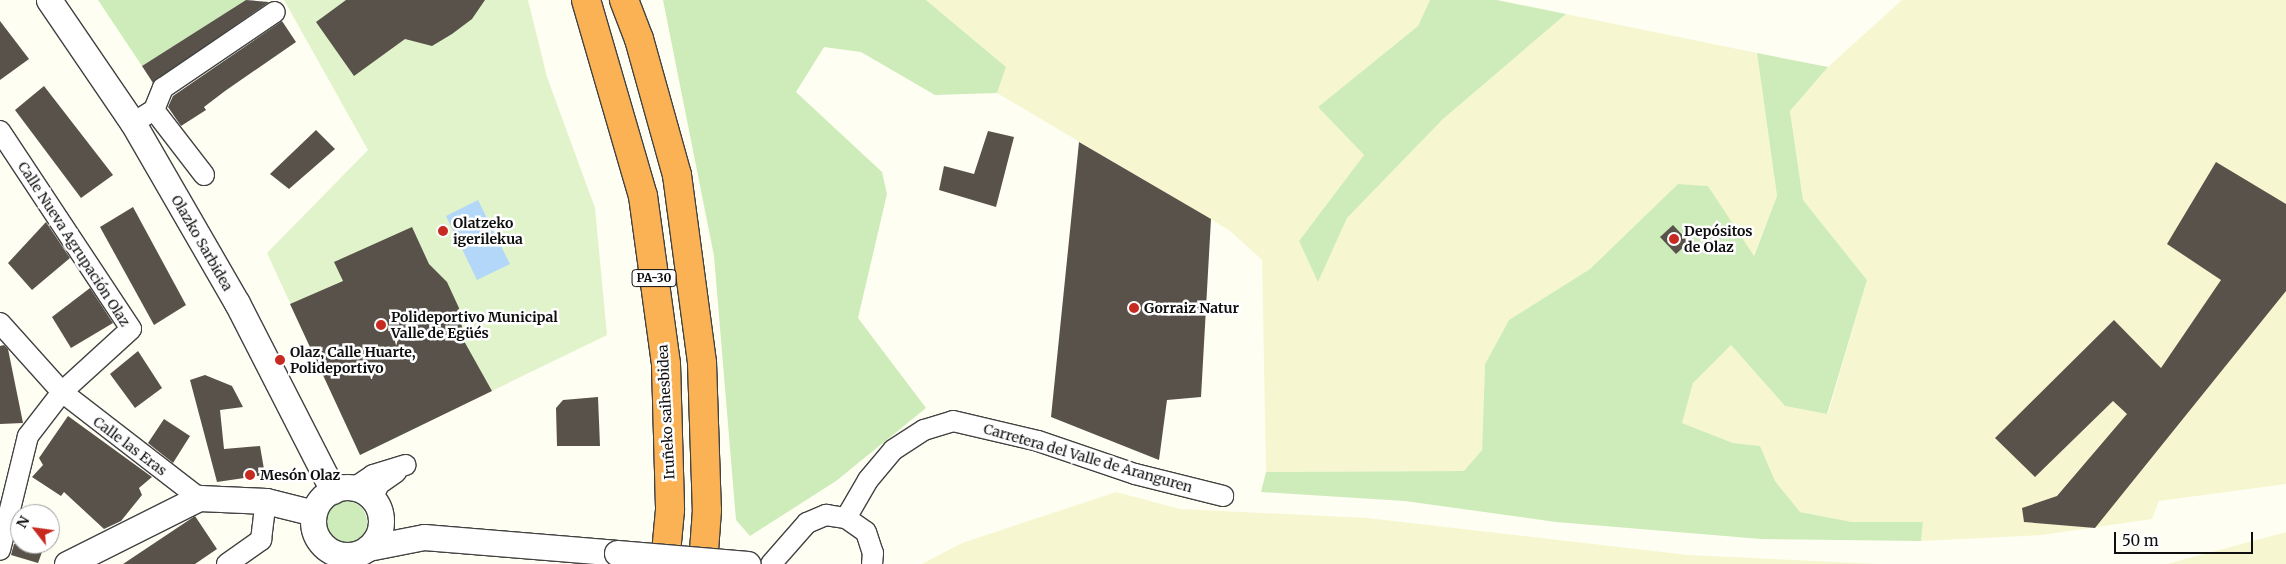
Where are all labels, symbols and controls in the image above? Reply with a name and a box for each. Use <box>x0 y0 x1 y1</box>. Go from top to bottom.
street label: Calle Nueva Agrupación Olaz <box>14 159 134 329</box>
street label: Olazko Sarbidea <box>168 192 236 294</box>
place label: Olatzeko igerilekua <box>453 215 523 248</box>
place label: Depósitos de Olaz <box>1684 223 1753 256</box>
marker: Olatzeko igerilekua <box>437 225 449 237</box>
marker: Depósitos de Olaz <box>1668 233 1680 245</box>
road number: PA-30 <box>632 268 676 288</box>
place label: Gorraiz Natur <box>1144 300 1239 316</box>
marker: Gorraiz Natur <box>1128 302 1140 314</box>
place label: Polideportivo Municipal Valle de Egüés <box>391 309 558 342</box>
marker: Polideportivo Municipal Valle de Egüés <box>375 319 387 331</box>
place label: Olaz, Calle Huarte, Polideportivo <box>290 344 415 377</box>
street label: Iruñeko saihesbidea <box>654 344 678 480</box>
marker: Olaz, Calle Huarte, Polideportivo <box>274 354 286 366</box>
street label: Calle las Eras <box>90 413 170 479</box>
street label: Carretera del Valle de Aranguren <box>982 420 1194 496</box>
place label: Mesón Olaz <box>260 467 340 483</box>
marker: Mesón Olaz <box>244 469 256 481</box>
north arrow <box>10 504 60 554</box>
text: N <box>12 513 33 531</box>
scale bar <box>2116 522 2255 554</box>
text: 50 m <box>2122 531 2159 550</box>

